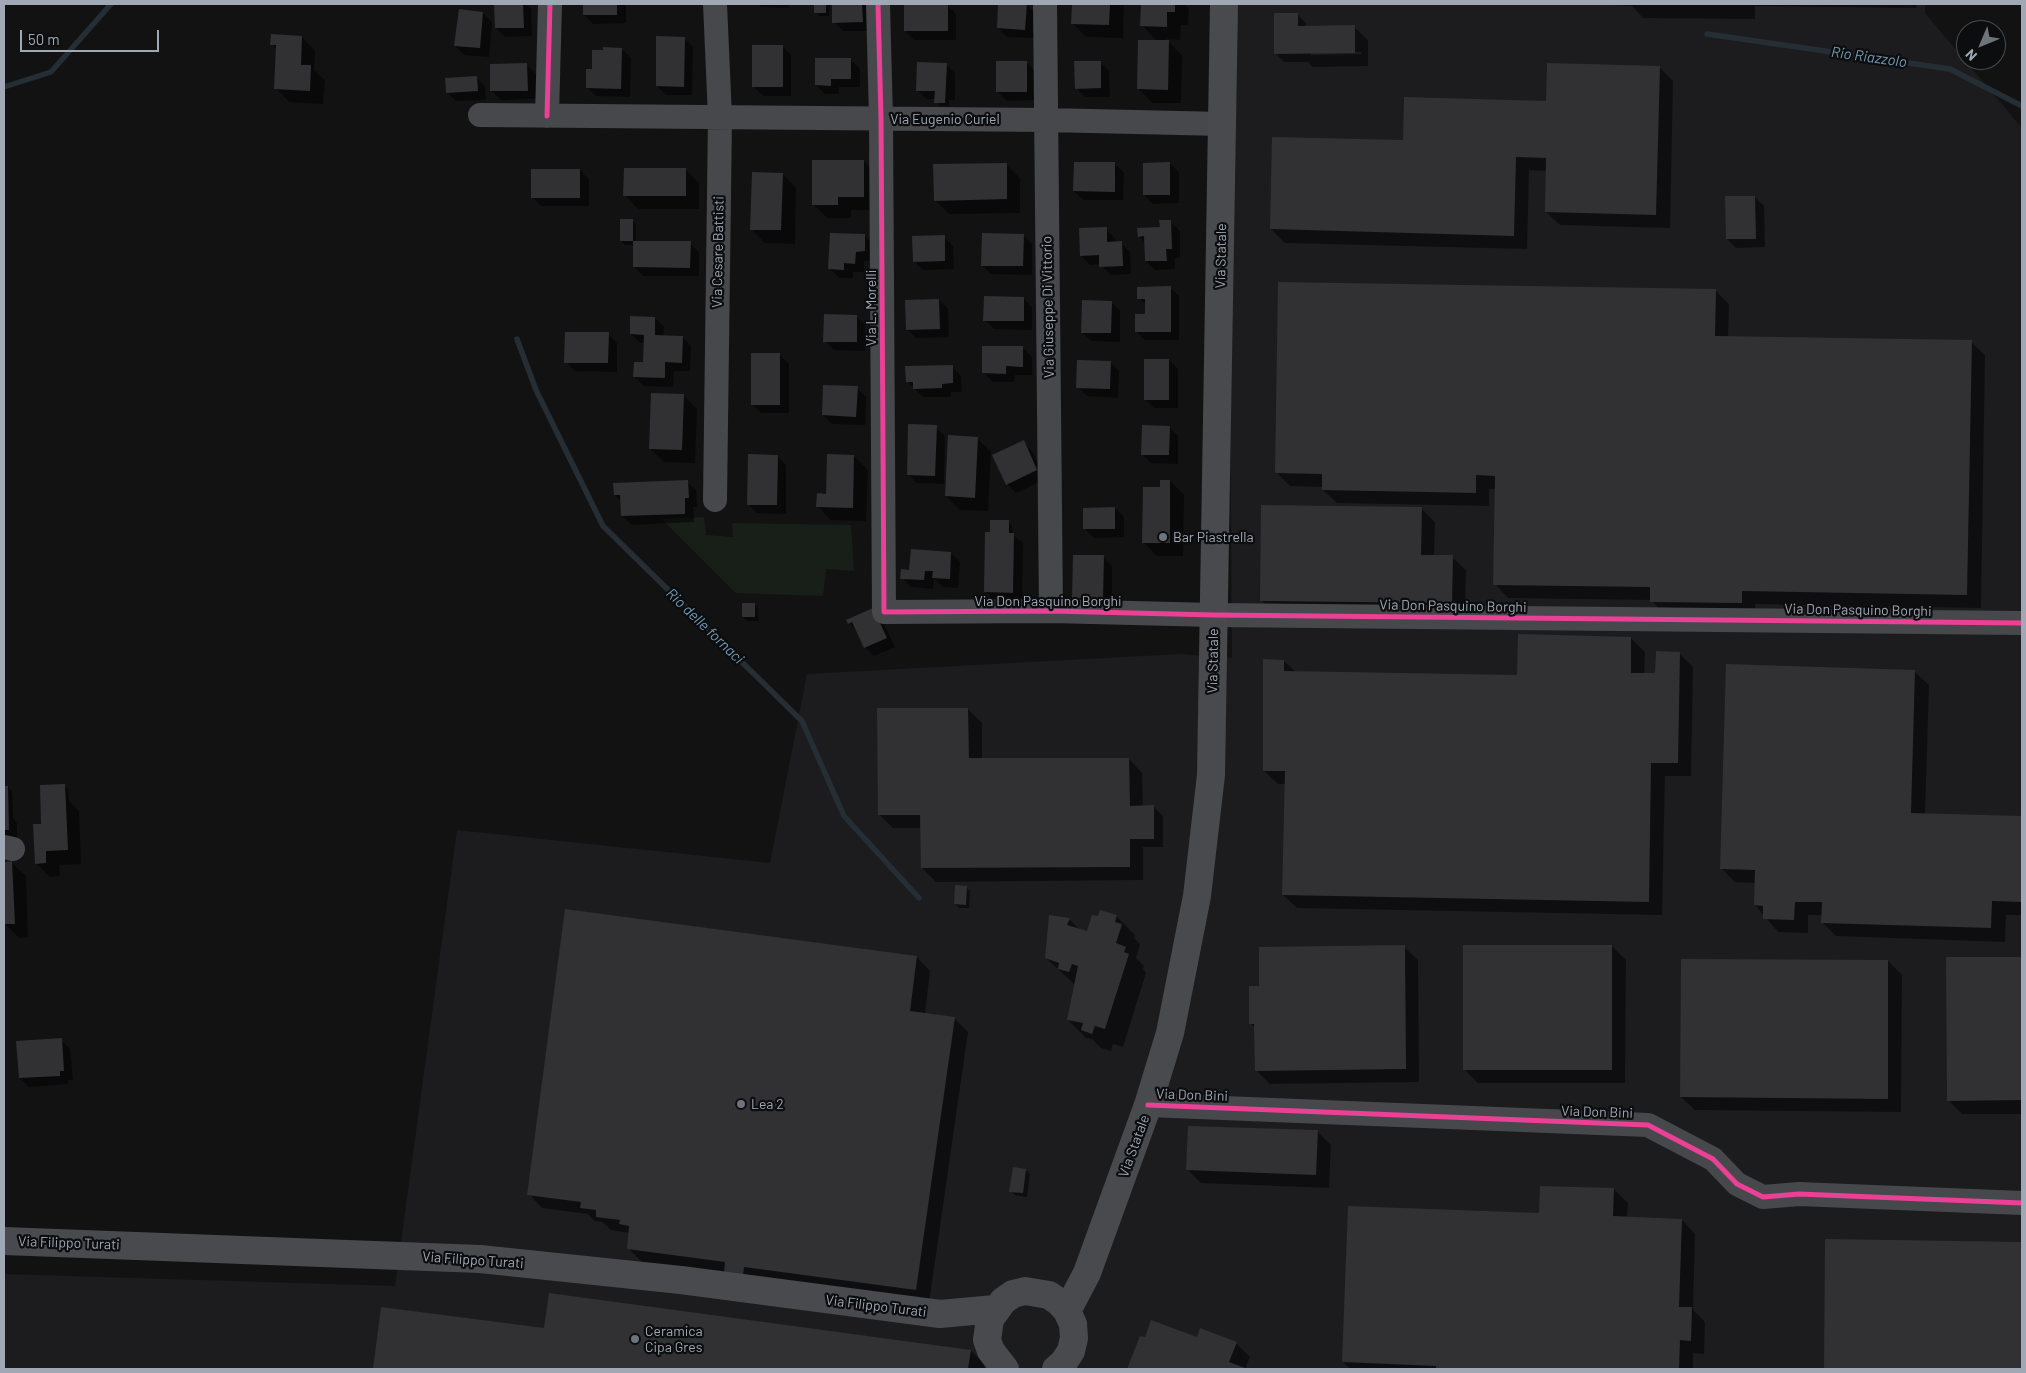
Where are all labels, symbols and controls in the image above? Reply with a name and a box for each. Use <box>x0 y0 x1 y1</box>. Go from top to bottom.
scale bar <box>22 20 161 52</box>
north arrow <box>1956 20 2006 70</box>
text: 50 m <box>28 30 60 48</box>
water label: Rio Riazzolo <box>1830 43 1908 71</box>
text: N <box>1961 46 1980 65</box>
street label: Via Eugenio Curiel <box>890 111 1000 127</box>
street label: Via Cesare Battisti <box>709 196 727 308</box>
street label: Via Statale <box>1212 223 1230 289</box>
street label: Via Giuseppe Di Vittorio <box>1038 236 1058 378</box>
street label: Via L. Morelli <box>863 270 879 346</box>
place label: Bar Piastrella <box>1173 529 1254 545</box>
marker: Bar Piastrella <box>1157 531 1169 543</box>
water label: Rio delle fornaci <box>662 584 748 668</box>
street label: Via Don Pasquino Borghi <box>974 593 1122 609</box>
street label: Via Don Pasquino Borghi <box>1379 596 1527 616</box>
street label: Via Don Pasquino Borghi <box>1784 600 1932 620</box>
street label: Via Statale <box>1204 628 1222 694</box>
street label: Via Don Bini <box>1156 1085 1228 1105</box>
place label: Lea 2 <box>751 1096 784 1112</box>
marker: Lea 2 <box>735 1098 747 1110</box>
street label: Via Don Bini <box>1561 1102 1633 1122</box>
street label: Via Statale <box>1115 1113 1153 1179</box>
street label: Via Filippo Turati <box>18 1233 120 1253</box>
street label: Via Filippo Turati <box>422 1248 524 1272</box>
street label: Via Filippo Turati <box>825 1291 927 1321</box>
place label: Ceramica Cipa Gres <box>645 1323 703 1355</box>
marker: Ceramica Cipa Gres <box>629 1333 641 1345</box>

